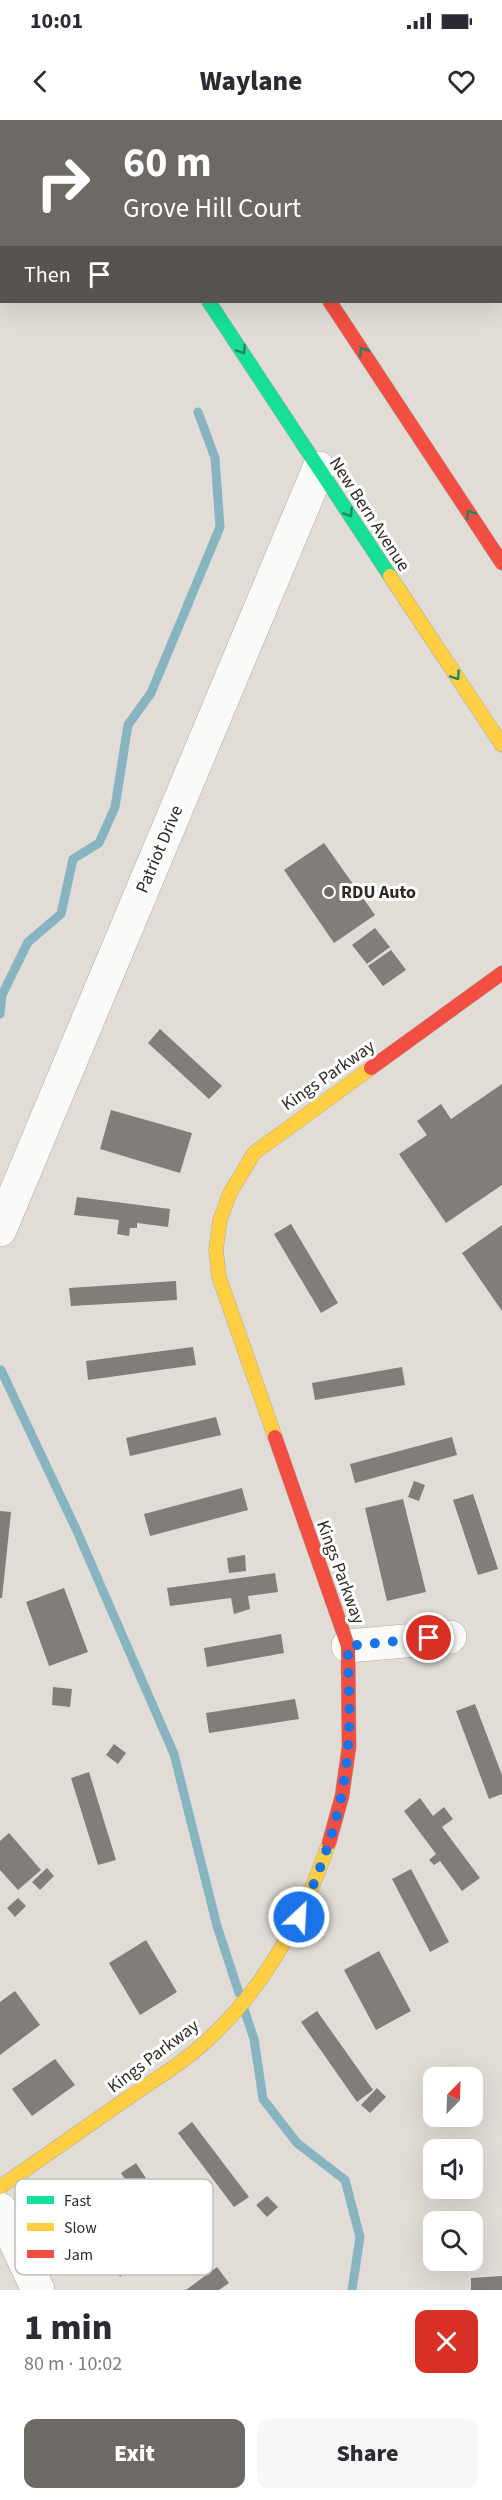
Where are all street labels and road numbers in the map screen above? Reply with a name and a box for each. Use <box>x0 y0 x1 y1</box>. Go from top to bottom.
street label: New Bern Avenue <box>323 452 416 576</box>
street label: Patriot Drive <box>130 801 189 897</box>
street label: Kings Parkway <box>277 1034 380 1117</box>
street label: Kings Parkway <box>310 1517 371 1628</box>
street label: Kings Parkway <box>102 2013 205 2099</box>

